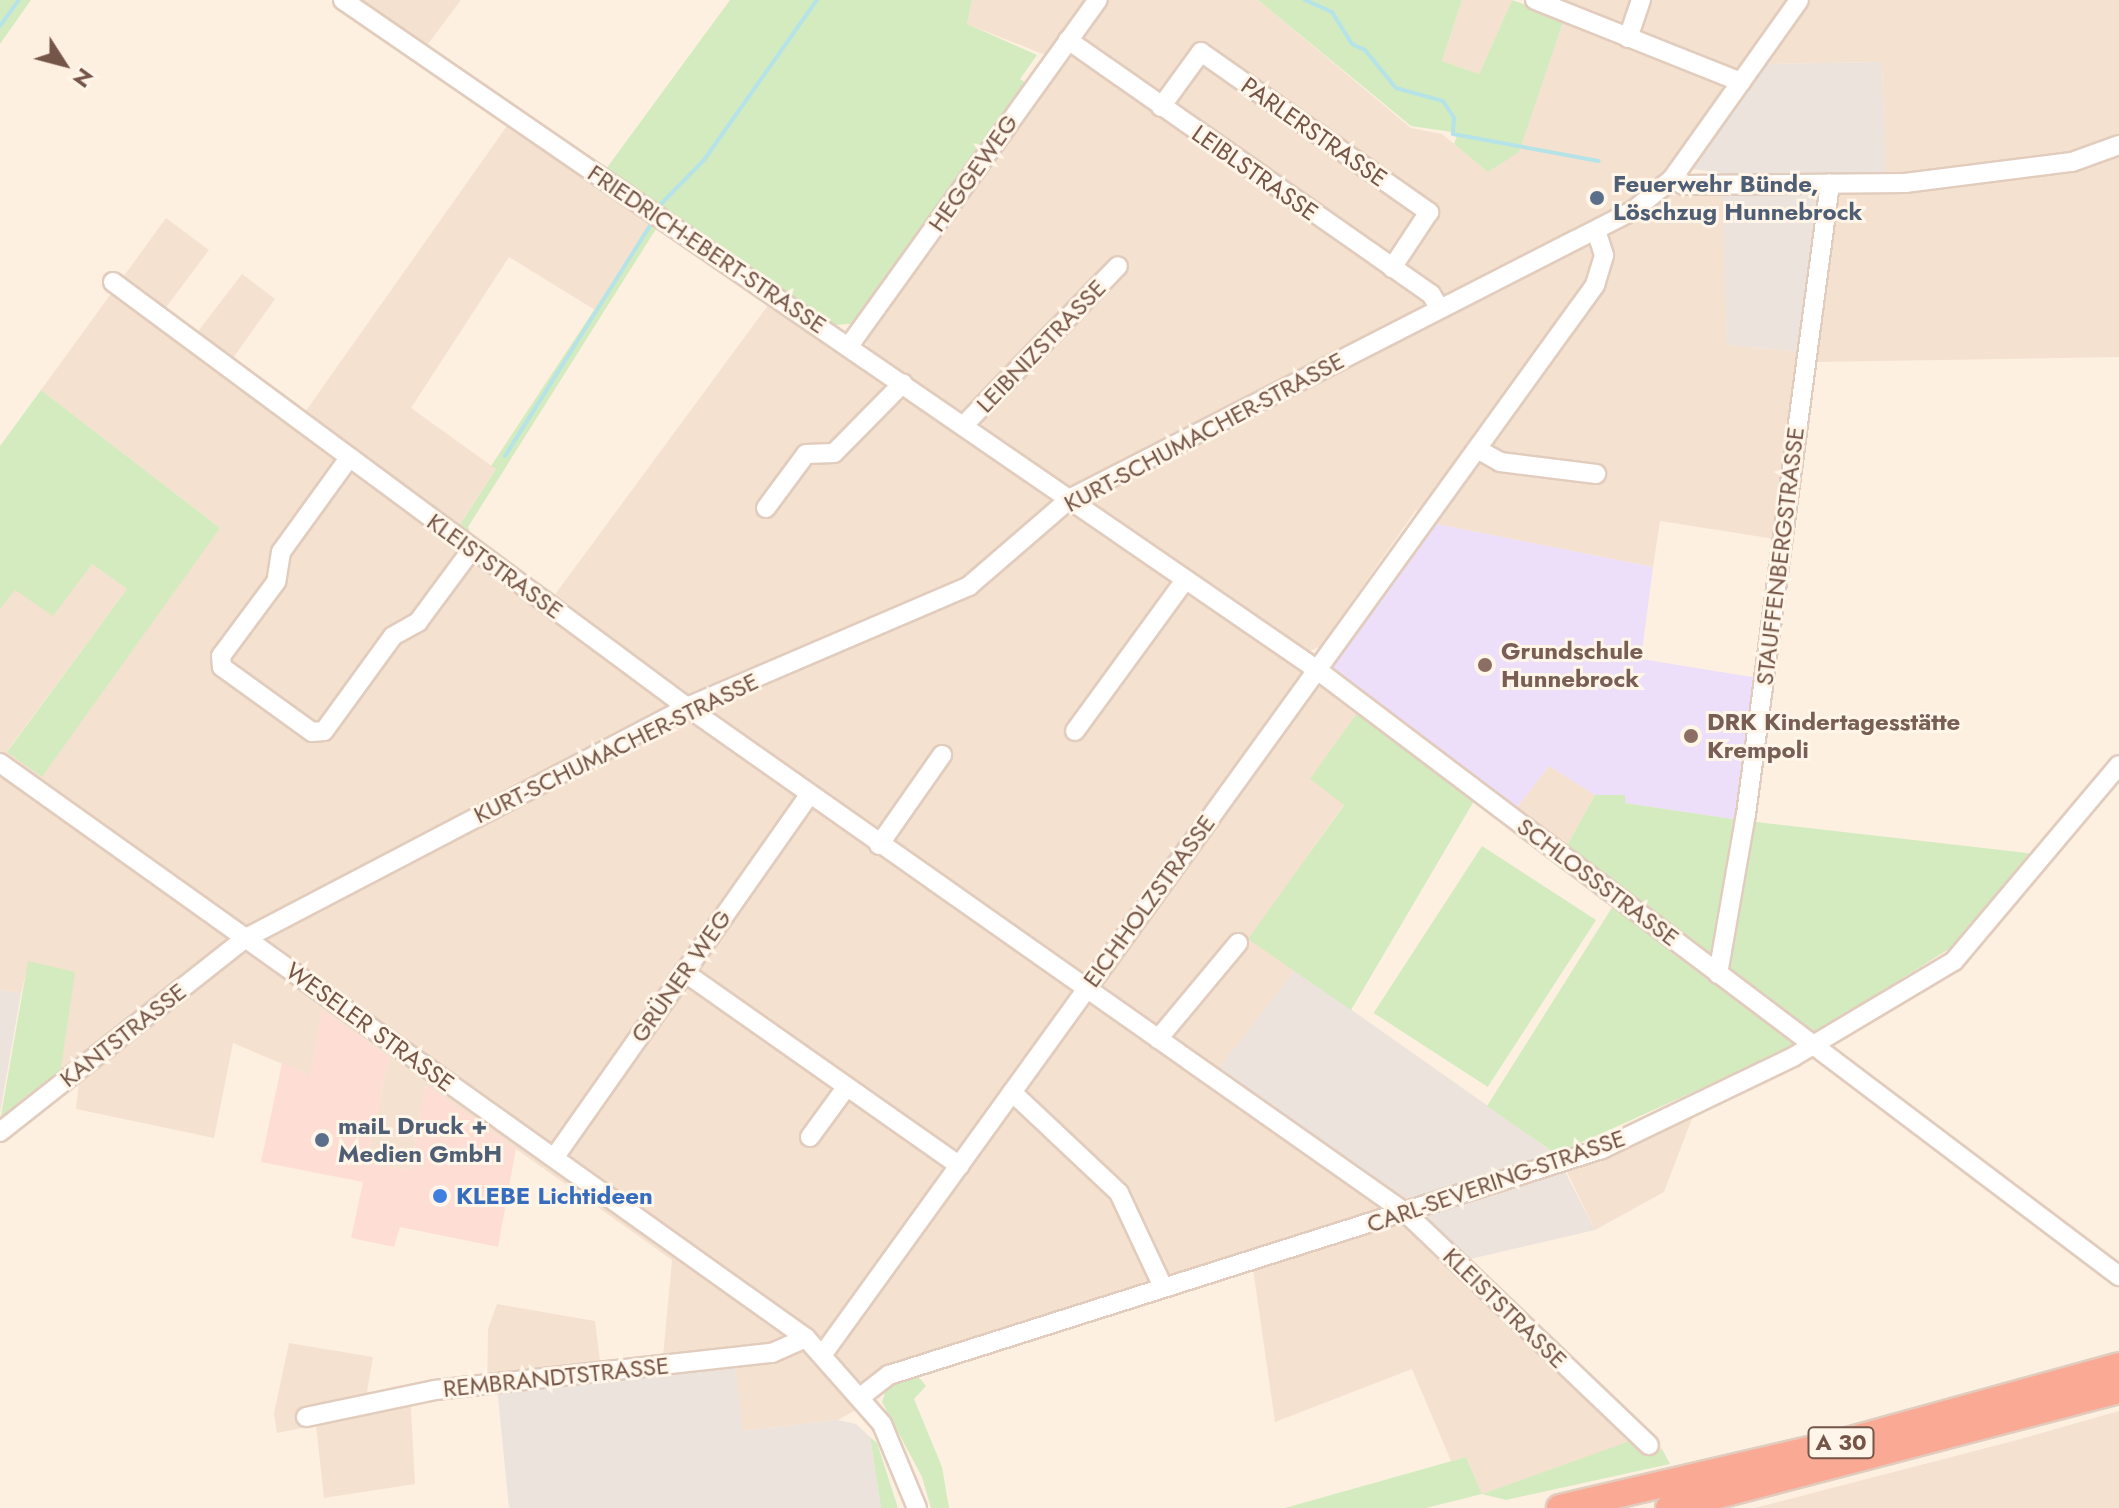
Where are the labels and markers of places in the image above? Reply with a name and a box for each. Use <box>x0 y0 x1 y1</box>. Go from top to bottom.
place label: Feuerwehr Bünde, Löschzug Hunnebrock <box>1613 170 1862 226</box>
marker: Feuerwehr Bünde, Löschzug Hunnebrock <box>1588 189 1606 207</box>
place label: Grundschule Hunnebrock <box>1501 637 1643 693</box>
marker: Grundschule Hunnebrock <box>1476 656 1494 674</box>
place label: DRK Kindertagesstätte Krempoli <box>1707 708 1960 764</box>
marker: DRK Kindertagesstätte Krempoli <box>1682 727 1700 745</box>
place label: maiL Druck + Medien GmbH <box>338 1112 502 1168</box>
marker: maiL Druck + Medien GmbH <box>313 1131 331 1149</box>
place label: KLEBE Lichtideen <box>456 1182 653 1210</box>
marker: KLEBE Lichtideen <box>431 1187 449 1205</box>

